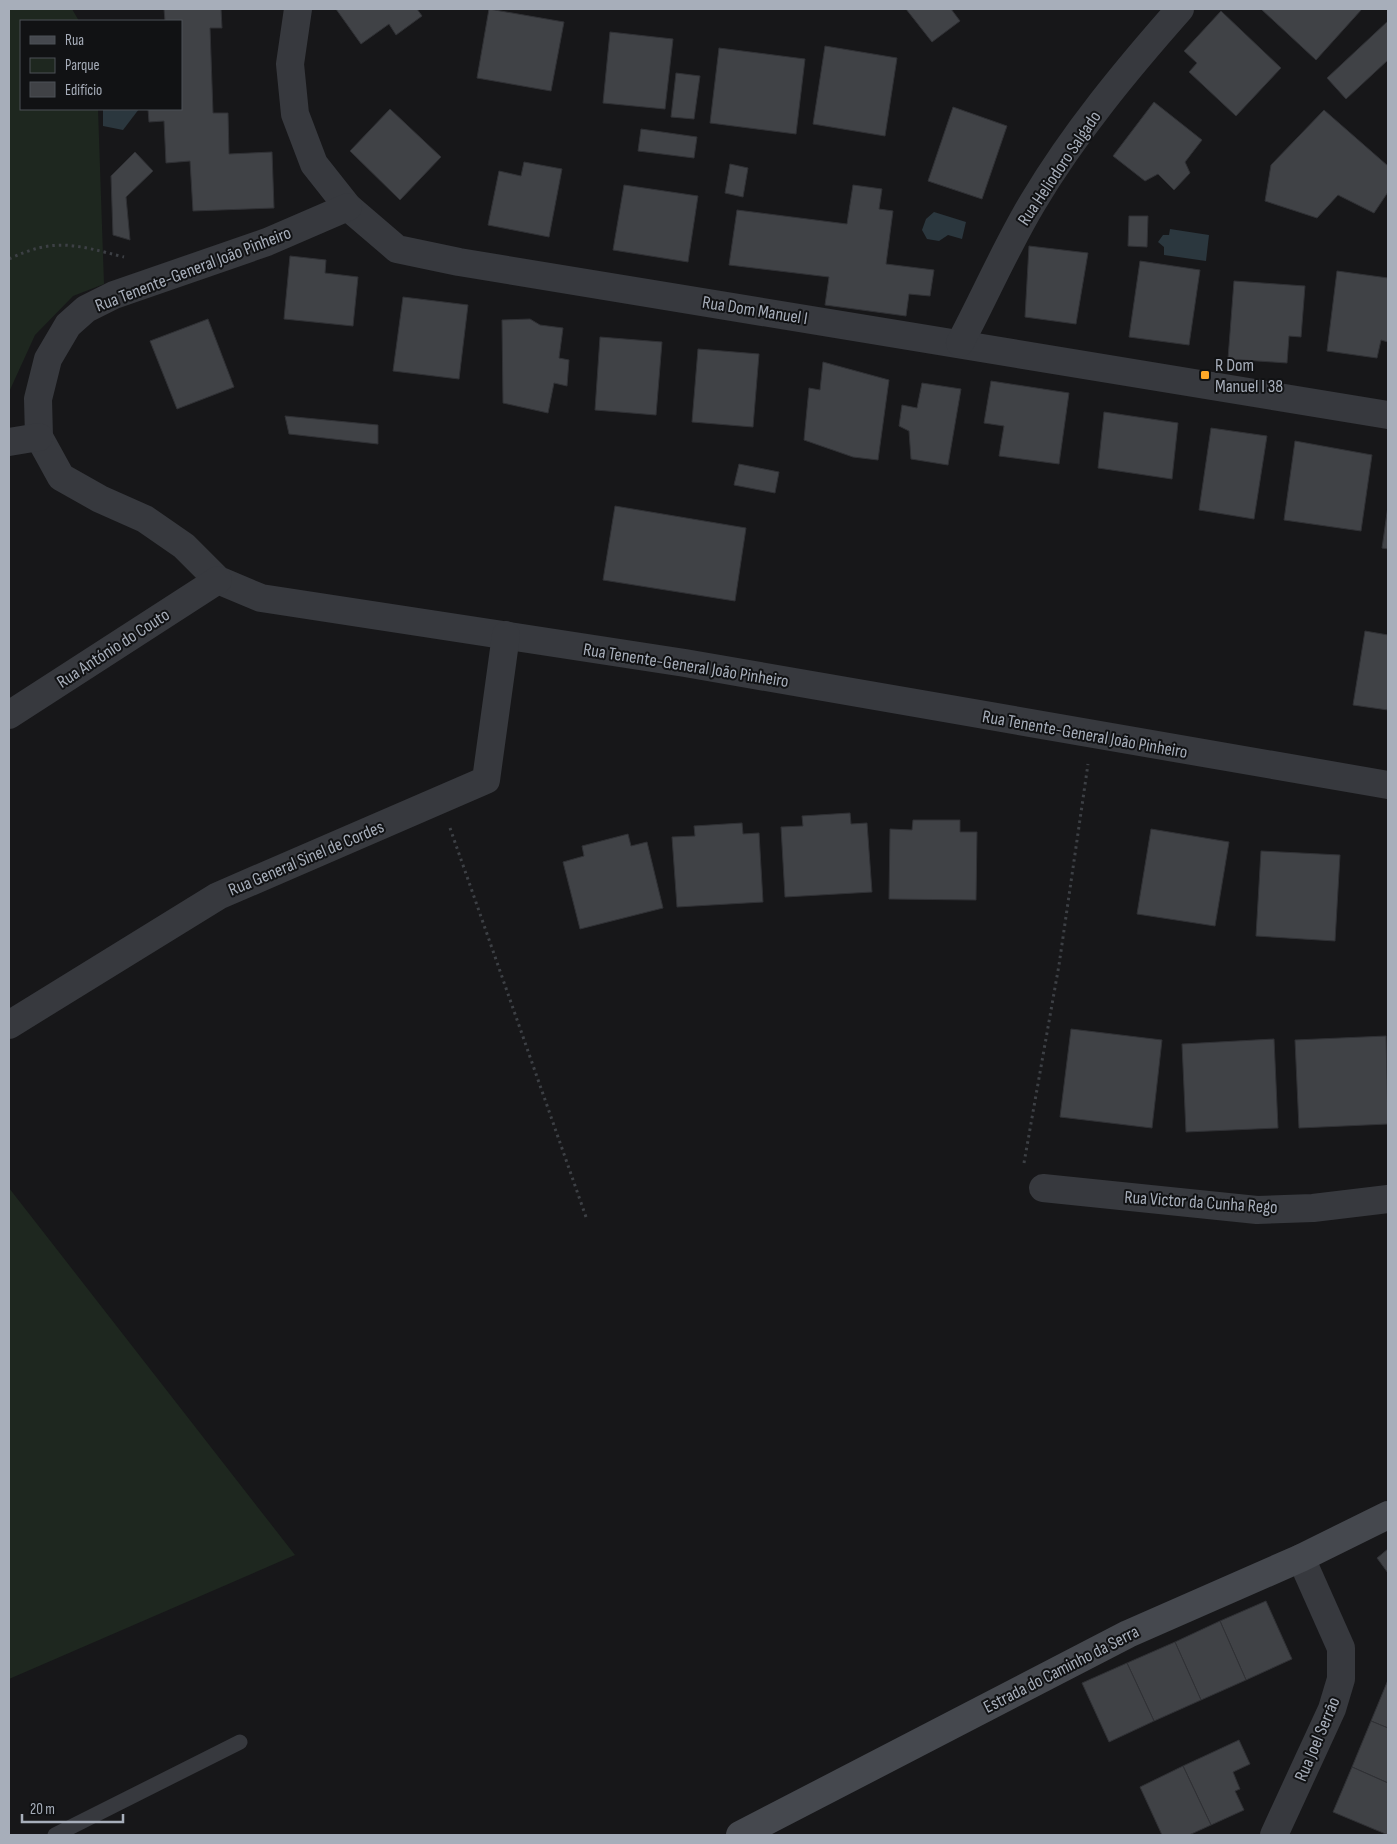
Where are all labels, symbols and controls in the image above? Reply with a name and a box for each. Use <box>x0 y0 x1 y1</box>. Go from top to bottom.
legend <box>20 20 182 110</box>
text: Rua <box>65 31 84 50</box>
text: Parque <box>65 56 100 75</box>
text: Edifício <box>65 81 102 100</box>
street label: Rua Heliodoro Salgado <box>1013 107 1105 230</box>
street label: Rua Tenente-General João Pinheiro <box>92 222 294 317</box>
street label: Rua Dom Manuel I <box>701 292 809 329</box>
place label: R Dom Manuel I 38 <box>1215 355 1283 397</box>
marker: R Dom Manuel I 38 <box>1199 369 1211 381</box>
street label: Rua António do Couto <box>53 604 173 693</box>
street label: Rua Tenente-General João Pinheiro <box>582 639 790 692</box>
street label: Rua Tenente-General João Pinheiro <box>981 706 1189 763</box>
street label: Rua General Sinel de Cordes <box>225 816 387 901</box>
street label: Rua Victor da Cunha Rego <box>1124 1187 1278 1218</box>
street label: Estrada do Caminho da Serra <box>980 1621 1142 1718</box>
street label: Rua Joel Serrão <box>1290 1694 1345 1785</box>
scale bar <box>22 1792 124 1824</box>
text: 20 m <box>30 1800 55 1819</box>

